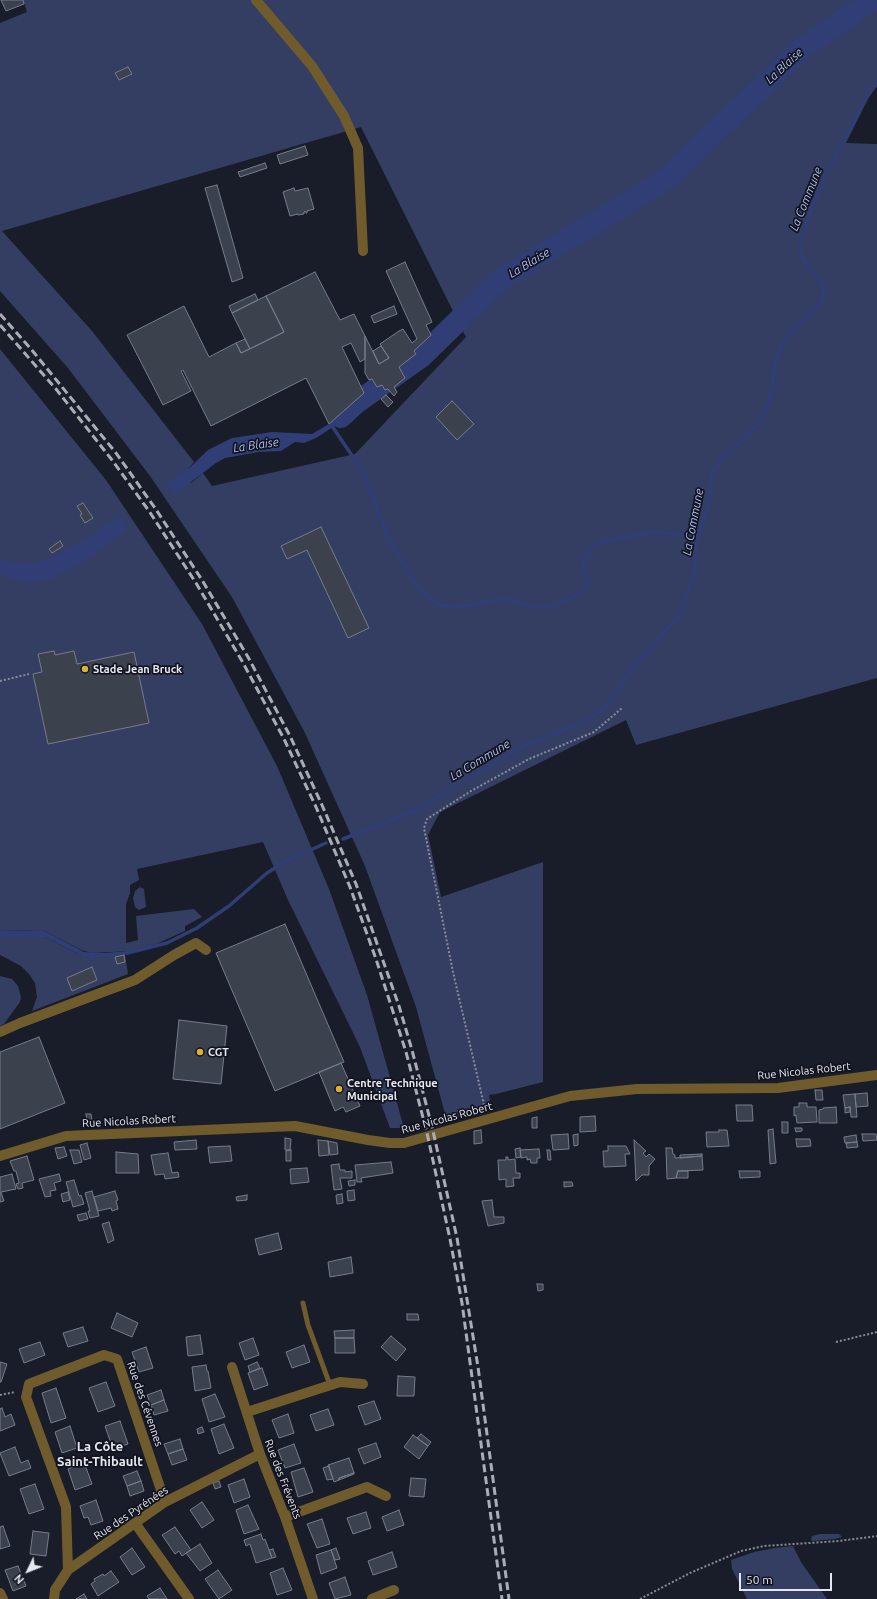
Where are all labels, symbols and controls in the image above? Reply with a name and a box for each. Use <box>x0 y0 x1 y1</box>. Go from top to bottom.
water label: La Blaise <box>762 45 806 87</box>
water label: La Commune <box>787 165 825 233</box>
water label: La Blaise <box>506 245 552 281</box>
water label: La Blaise <box>232 435 280 455</box>
water label: La Commune <box>679 487 707 557</box>
place label: Stade Jean Bruck <box>93 662 182 676</box>
marker: Stade Jean Bruck <box>80 664 90 674</box>
water label: La Commune <box>447 736 513 784</box>
place label: CGT <box>208 1045 229 1059</box>
marker: CGT <box>195 1047 205 1057</box>
street label: Rue Nicolas Robert <box>757 1060 851 1082</box>
place label: Centre Technique Municipal <box>347 1076 438 1102</box>
marker: Centre Technique Municipal <box>334 1084 344 1094</box>
street label: Rue Nicolas Robert <box>400 1099 494 1137</box>
street label: Rue Nicolas Robert <box>82 1112 176 1130</box>
street label: Rue des Cévennes <box>124 1360 166 1448</box>
street label: Rue des Frévents <box>262 1437 304 1521</box>
district label: La Côte Saint-Thibault <box>57 1439 143 1470</box>
street label: Rue des Pyrénées <box>91 1483 171 1543</box>
north arrow <box>8 1551 48 1591</box>
scale bar <box>741 1565 834 1591</box>
text: N <box>12 1572 26 1586</box>
text: 50 m <box>746 1573 773 1586</box>

